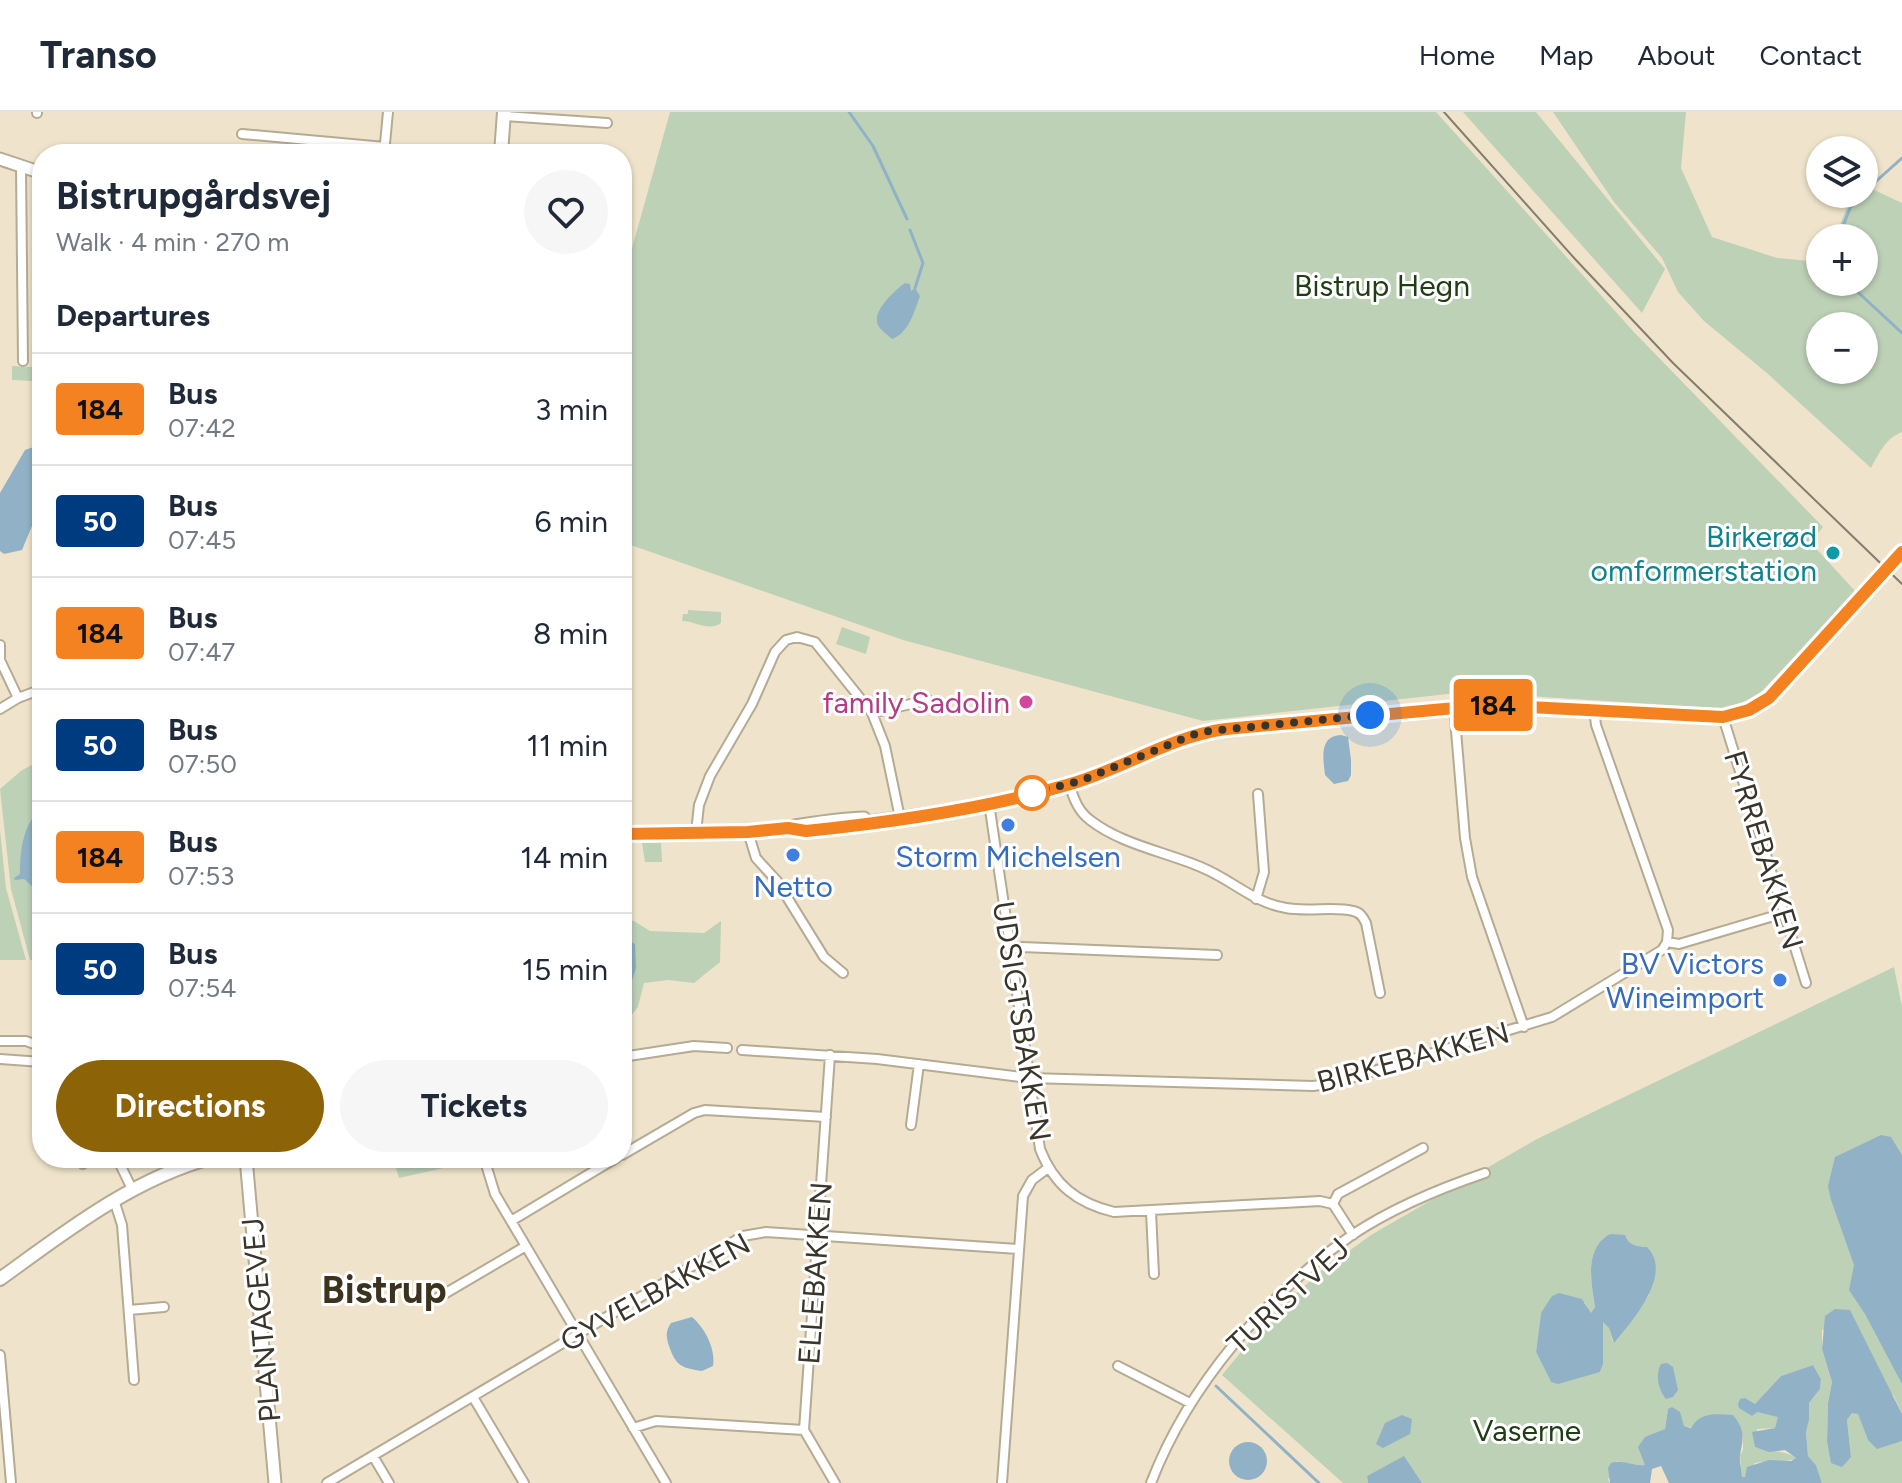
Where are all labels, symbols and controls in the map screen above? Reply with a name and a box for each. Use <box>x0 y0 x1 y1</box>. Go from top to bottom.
text: Transo <box>40 32 157 78</box>
text: Home <box>1419 38 1495 72</box>
text: Map <box>1539 38 1594 72</box>
text: About <box>1638 38 1715 72</box>
text: Contact <box>1759 38 1862 72</box>
map controls <box>1806 136 1878 384</box>
button: layers <box>1806 136 1878 208</box>
button: heart <box>524 170 608 254</box>
text: Bistrupgårdsvej <box>56 173 331 219</box>
button: + <box>1806 224 1878 296</box>
text: Walk · 4 min · 270 m <box>56 226 289 258</box>
park label: Bistrup Hegn <box>1294 267 1470 304</box>
text: Departures <box>56 297 210 334</box>
button: − <box>1806 312 1878 384</box>
text: Bus <box>168 375 217 412</box>
text: 3 min <box>535 391 608 428</box>
text: 184 <box>77 392 123 426</box>
text: 07:42 <box>168 412 236 444</box>
text: Bus <box>168 487 217 524</box>
text: 6 min <box>534 503 608 540</box>
text: 50 <box>83 504 117 538</box>
place label: Birkerød omformerstation <box>1591 518 1817 589</box>
text: 07:45 <box>168 524 236 556</box>
marker: Birkerød omformerstation <box>1824 544 1842 562</box>
text: Bus <box>168 599 217 636</box>
text: 8 min <box>533 615 608 652</box>
text: 184 <box>77 616 123 650</box>
text: 07:47 <box>168 636 235 668</box>
line badge: 184 <box>1447 679 1539 731</box>
place label: family Sadolin <box>822 684 1010 721</box>
text: 184 <box>1470 688 1516 722</box>
marker: family Sadolin <box>1017 693 1035 711</box>
your location <box>1350 695 1390 735</box>
text: Bus <box>168 711 217 748</box>
text: 11 min <box>527 727 608 764</box>
text: 50 <box>83 728 117 762</box>
street label: FYRREBAKKEN <box>1716 746 1812 954</box>
text: 07:50 <box>168 748 237 780</box>
unlabelled marker <box>1015 776 1049 810</box>
marker: Storm Michelsen <box>999 816 1017 834</box>
text: Bus <box>168 823 217 860</box>
place label: Storm Michelsen <box>895 838 1121 875</box>
text: 14 min <box>520 839 608 876</box>
text: 184 <box>77 840 123 874</box>
marker: Netto <box>784 846 802 864</box>
text: 07:53 <box>168 860 234 892</box>
place label: Netto <box>753 868 833 905</box>
street label: UDSIGTSBAKKEN <box>985 898 1059 1144</box>
text: Bus <box>168 935 217 972</box>
place label: BV Victors Wineimport <box>1606 945 1764 1016</box>
text: 15 min <box>522 951 608 988</box>
text: 50 <box>83 952 117 986</box>
marker: BV Victors Wineimport <box>1771 971 1789 989</box>
text: 07:54 <box>168 972 236 1004</box>
street label: BIRKEBAKKEN <box>1313 1014 1513 1100</box>
button: Directions <box>56 1060 324 1152</box>
button: Tickets <box>340 1060 608 1152</box>
street label: ELLEBAKKEN <box>790 1180 840 1366</box>
street label: PLANTAGEVEJ <box>234 1216 288 1424</box>
street label: GYVELBAKKEN <box>554 1225 756 1359</box>
street label: TURISTVEJ <box>1219 1230 1357 1362</box>
district label: Bistrup <box>321 1267 447 1313</box>
park label: Vaserne <box>1473 1412 1581 1449</box>

